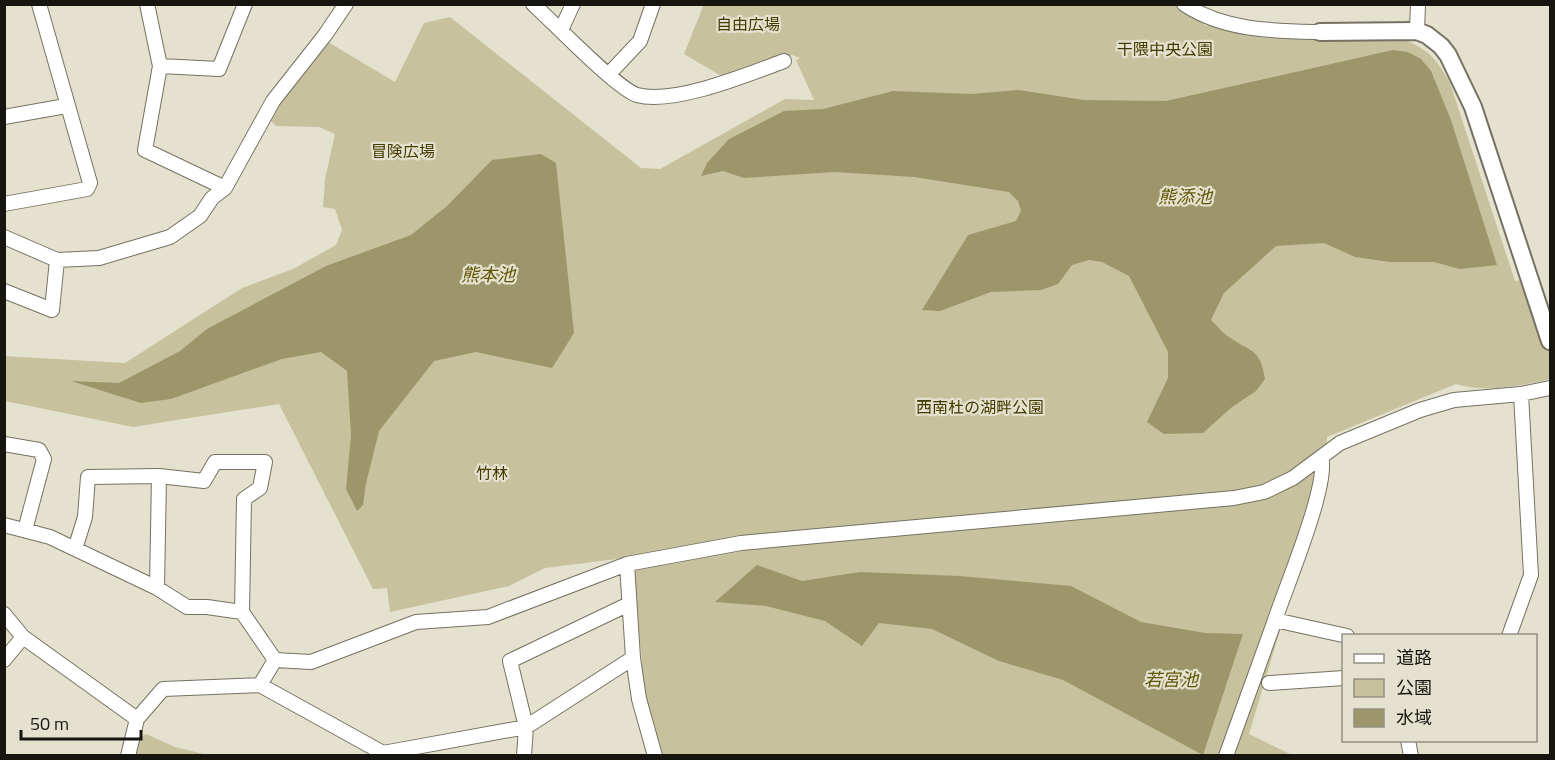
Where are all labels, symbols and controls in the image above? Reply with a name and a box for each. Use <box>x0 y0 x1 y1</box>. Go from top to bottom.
park label: 自由広場 <box>716 12 780 36</box>
park label: 干隈中央公園 <box>1117 37 1213 61</box>
park label: 冒険広場 <box>371 139 435 163</box>
water label: 熊添池 <box>1158 183 1214 210</box>
water label: 熊本池 <box>461 261 517 288</box>
park label: 西南杜の湖畔公園 <box>916 395 1044 419</box>
park label: 竹林 <box>476 461 508 485</box>
legend <box>1342 634 1537 742</box>
text: 道路 <box>1396 644 1432 671</box>
water label: 若宮池 <box>1144 666 1200 693</box>
text: 公園 <box>1396 674 1432 701</box>
scale bar <box>21 703 141 741</box>
text: 水域 <box>1396 704 1432 731</box>
text: 50 m <box>30 710 69 737</box>

